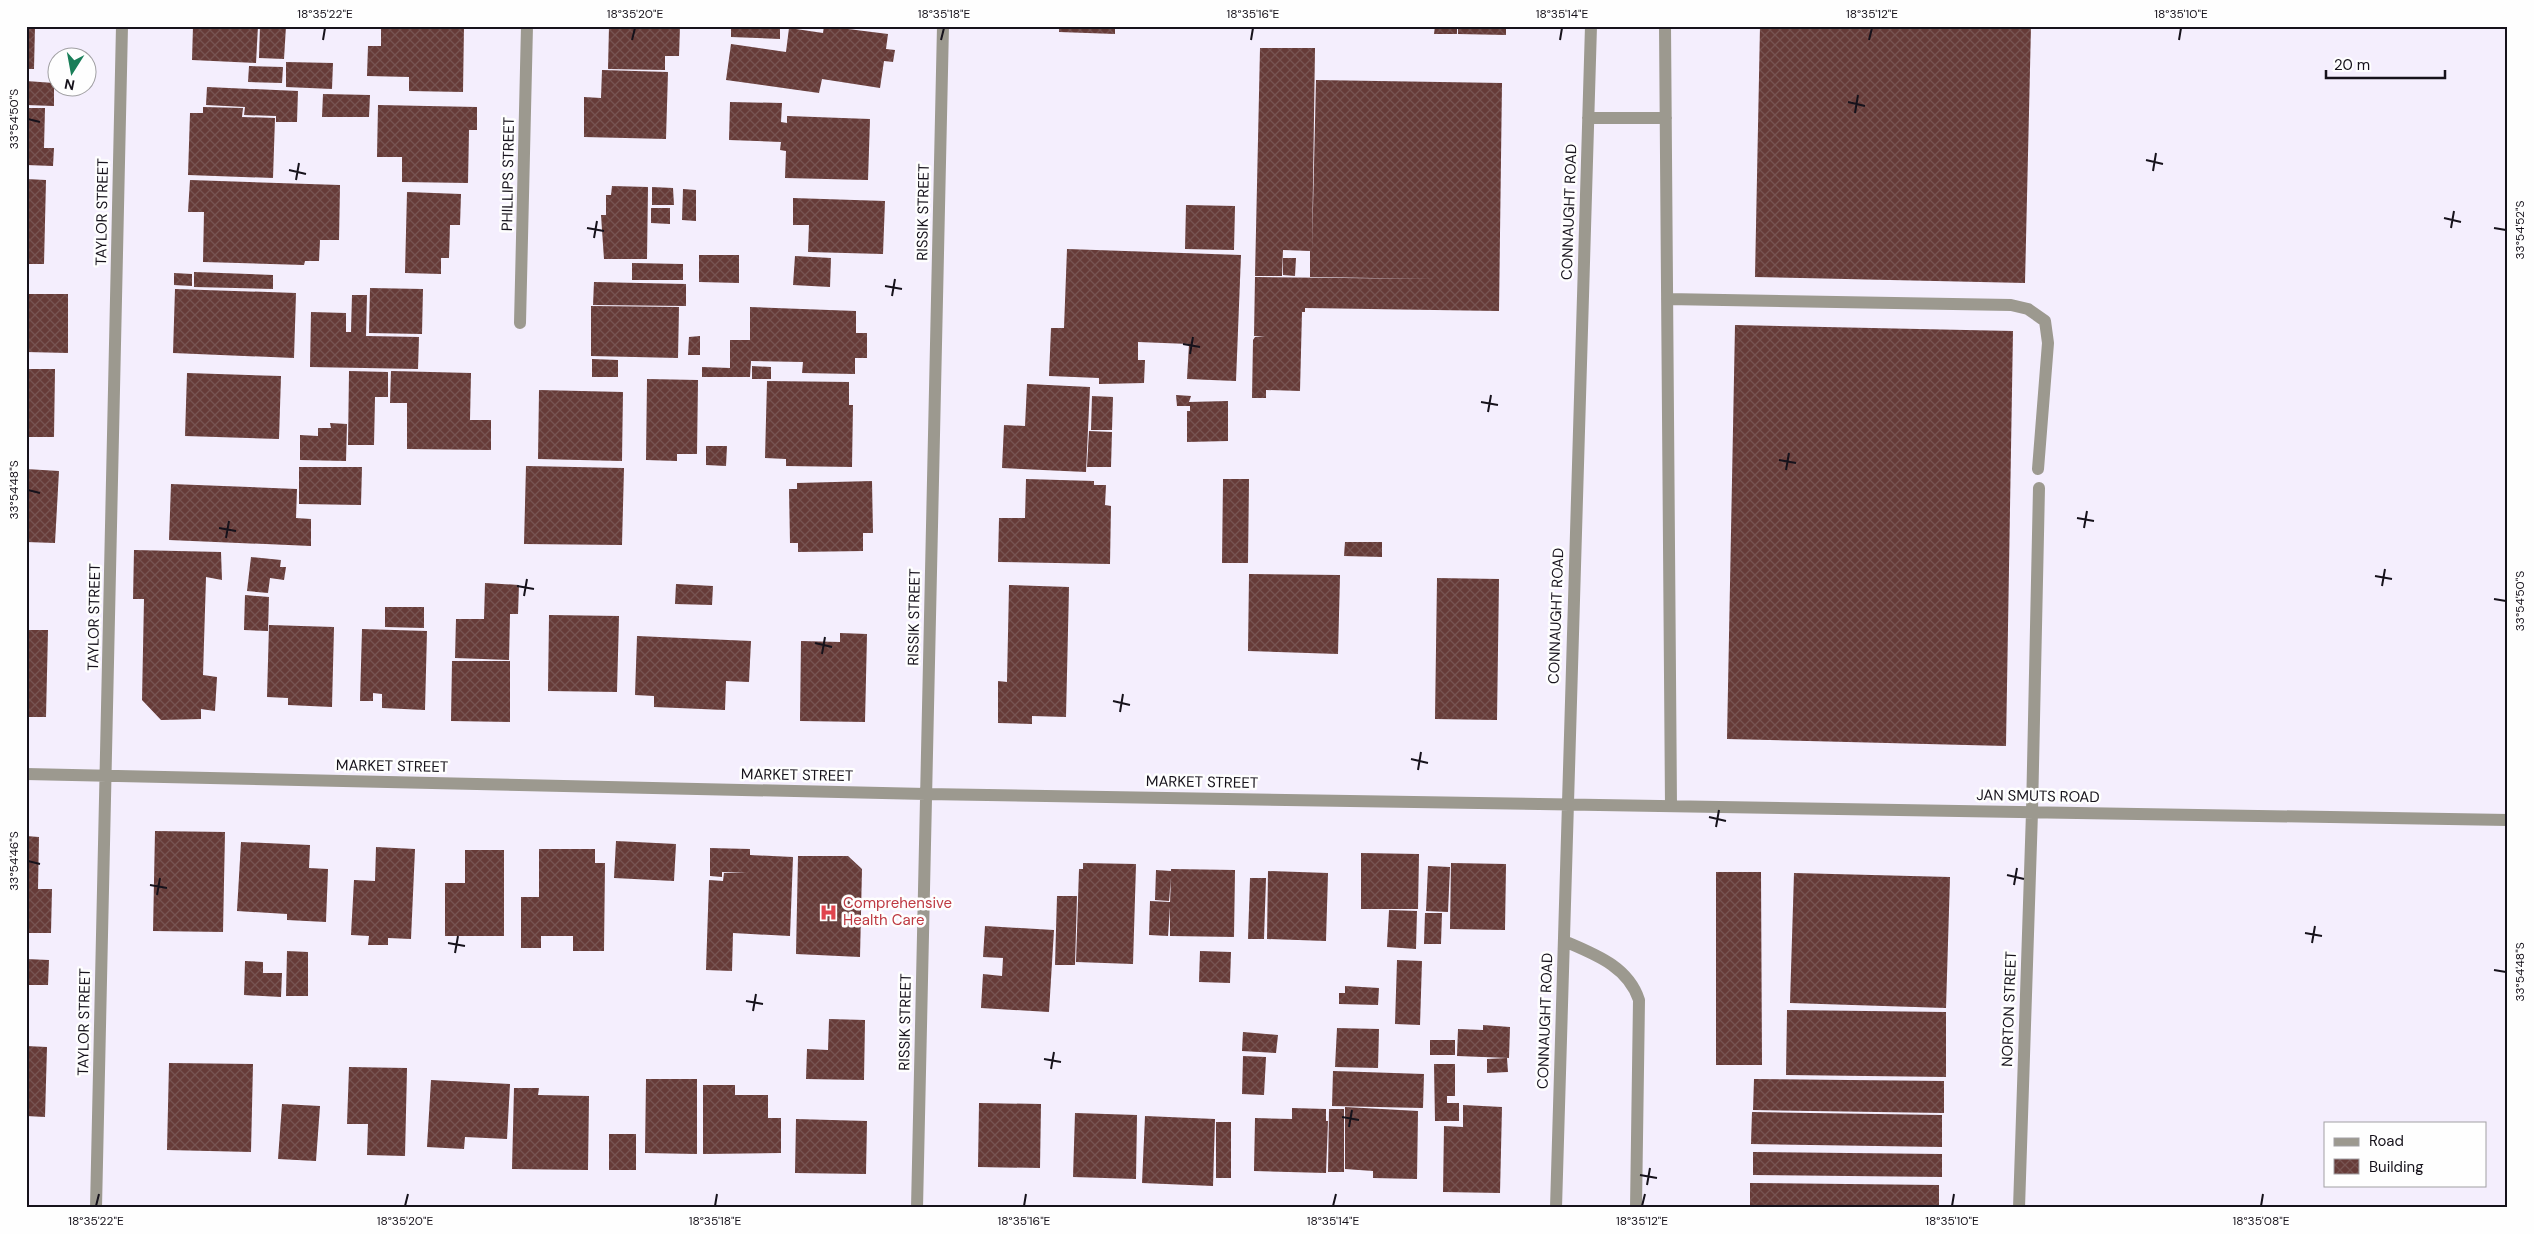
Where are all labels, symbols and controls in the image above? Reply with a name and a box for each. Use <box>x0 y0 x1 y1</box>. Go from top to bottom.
text: 18°35'22"E <box>297 6 353 22</box>
text: 18°35'20"E <box>607 6 663 22</box>
text: 18°35'18"E <box>918 6 971 22</box>
text: 18°35'16"E <box>1227 6 1280 22</box>
text: 18°35'14"E <box>1536 6 1589 22</box>
text: 18°35'12"E <box>1846 6 1898 22</box>
text: 18°35'10"E <box>2154 6 2208 22</box>
north arrow <box>48 48 98 98</box>
scale bar <box>2326 48 2445 80</box>
text: 20 m <box>2334 55 2370 75</box>
text: N <box>63 75 76 95</box>
text: 33°54'50"S <box>6 89 22 149</box>
street label: PHILLIPS STREET <box>497 117 519 231</box>
street label: CONNAUGHT ROAD <box>1557 143 1581 281</box>
street label: TAYLOR STREET <box>91 158 113 266</box>
street label: RISSIK STREET <box>912 163 934 261</box>
text: 33°54'52"S <box>2512 200 2528 259</box>
text: 33°54'48"S <box>6 460 22 520</box>
street label: CONNAUGHT ROAD <box>1544 547 1568 685</box>
street label: TAYLOR STREET <box>83 563 105 671</box>
street label: RISSIK STREET <box>903 568 925 666</box>
text: 33°54'50"S <box>2512 571 2528 631</box>
street label: MARKET STREET <box>336 755 448 777</box>
street label: MARKET STREET <box>741 764 853 786</box>
street label: MARKET STREET <box>1146 771 1258 793</box>
street label: JAN SMUTS ROAD <box>1976 785 2100 807</box>
text: 33°54'46"S <box>6 831 22 891</box>
place label: Comprehensive Health Care <box>843 893 952 930</box>
hospital icon: Comprehensive Health Care <box>819 902 839 922</box>
text: 33°54'48"S <box>2512 942 2528 1002</box>
street label: NORTON STREET <box>1997 951 2021 1067</box>
street label: CONNAUGHT ROAD <box>1533 952 1557 1090</box>
street label: TAYLOR STREET <box>73 968 95 1076</box>
street label: RISSIK STREET <box>894 973 916 1071</box>
legend <box>2324 1122 2486 1186</box>
text: Road <box>2369 1131 2404 1151</box>
text: Building <box>2369 1157 2424 1177</box>
text: 18°35'22"E <box>68 1213 124 1229</box>
text: 18°35'20"E <box>377 1213 433 1229</box>
text: 18°35'18"E <box>689 1213 742 1229</box>
text: 18°35'16"E <box>998 1213 1051 1229</box>
text: 18°35'14"E <box>1307 1213 1360 1229</box>
text: 18°35'12"E <box>1616 1213 1668 1229</box>
text: 18°35'10"E <box>1925 1213 1979 1229</box>
text: 18°35'08"E <box>2232 1213 2290 1229</box>

